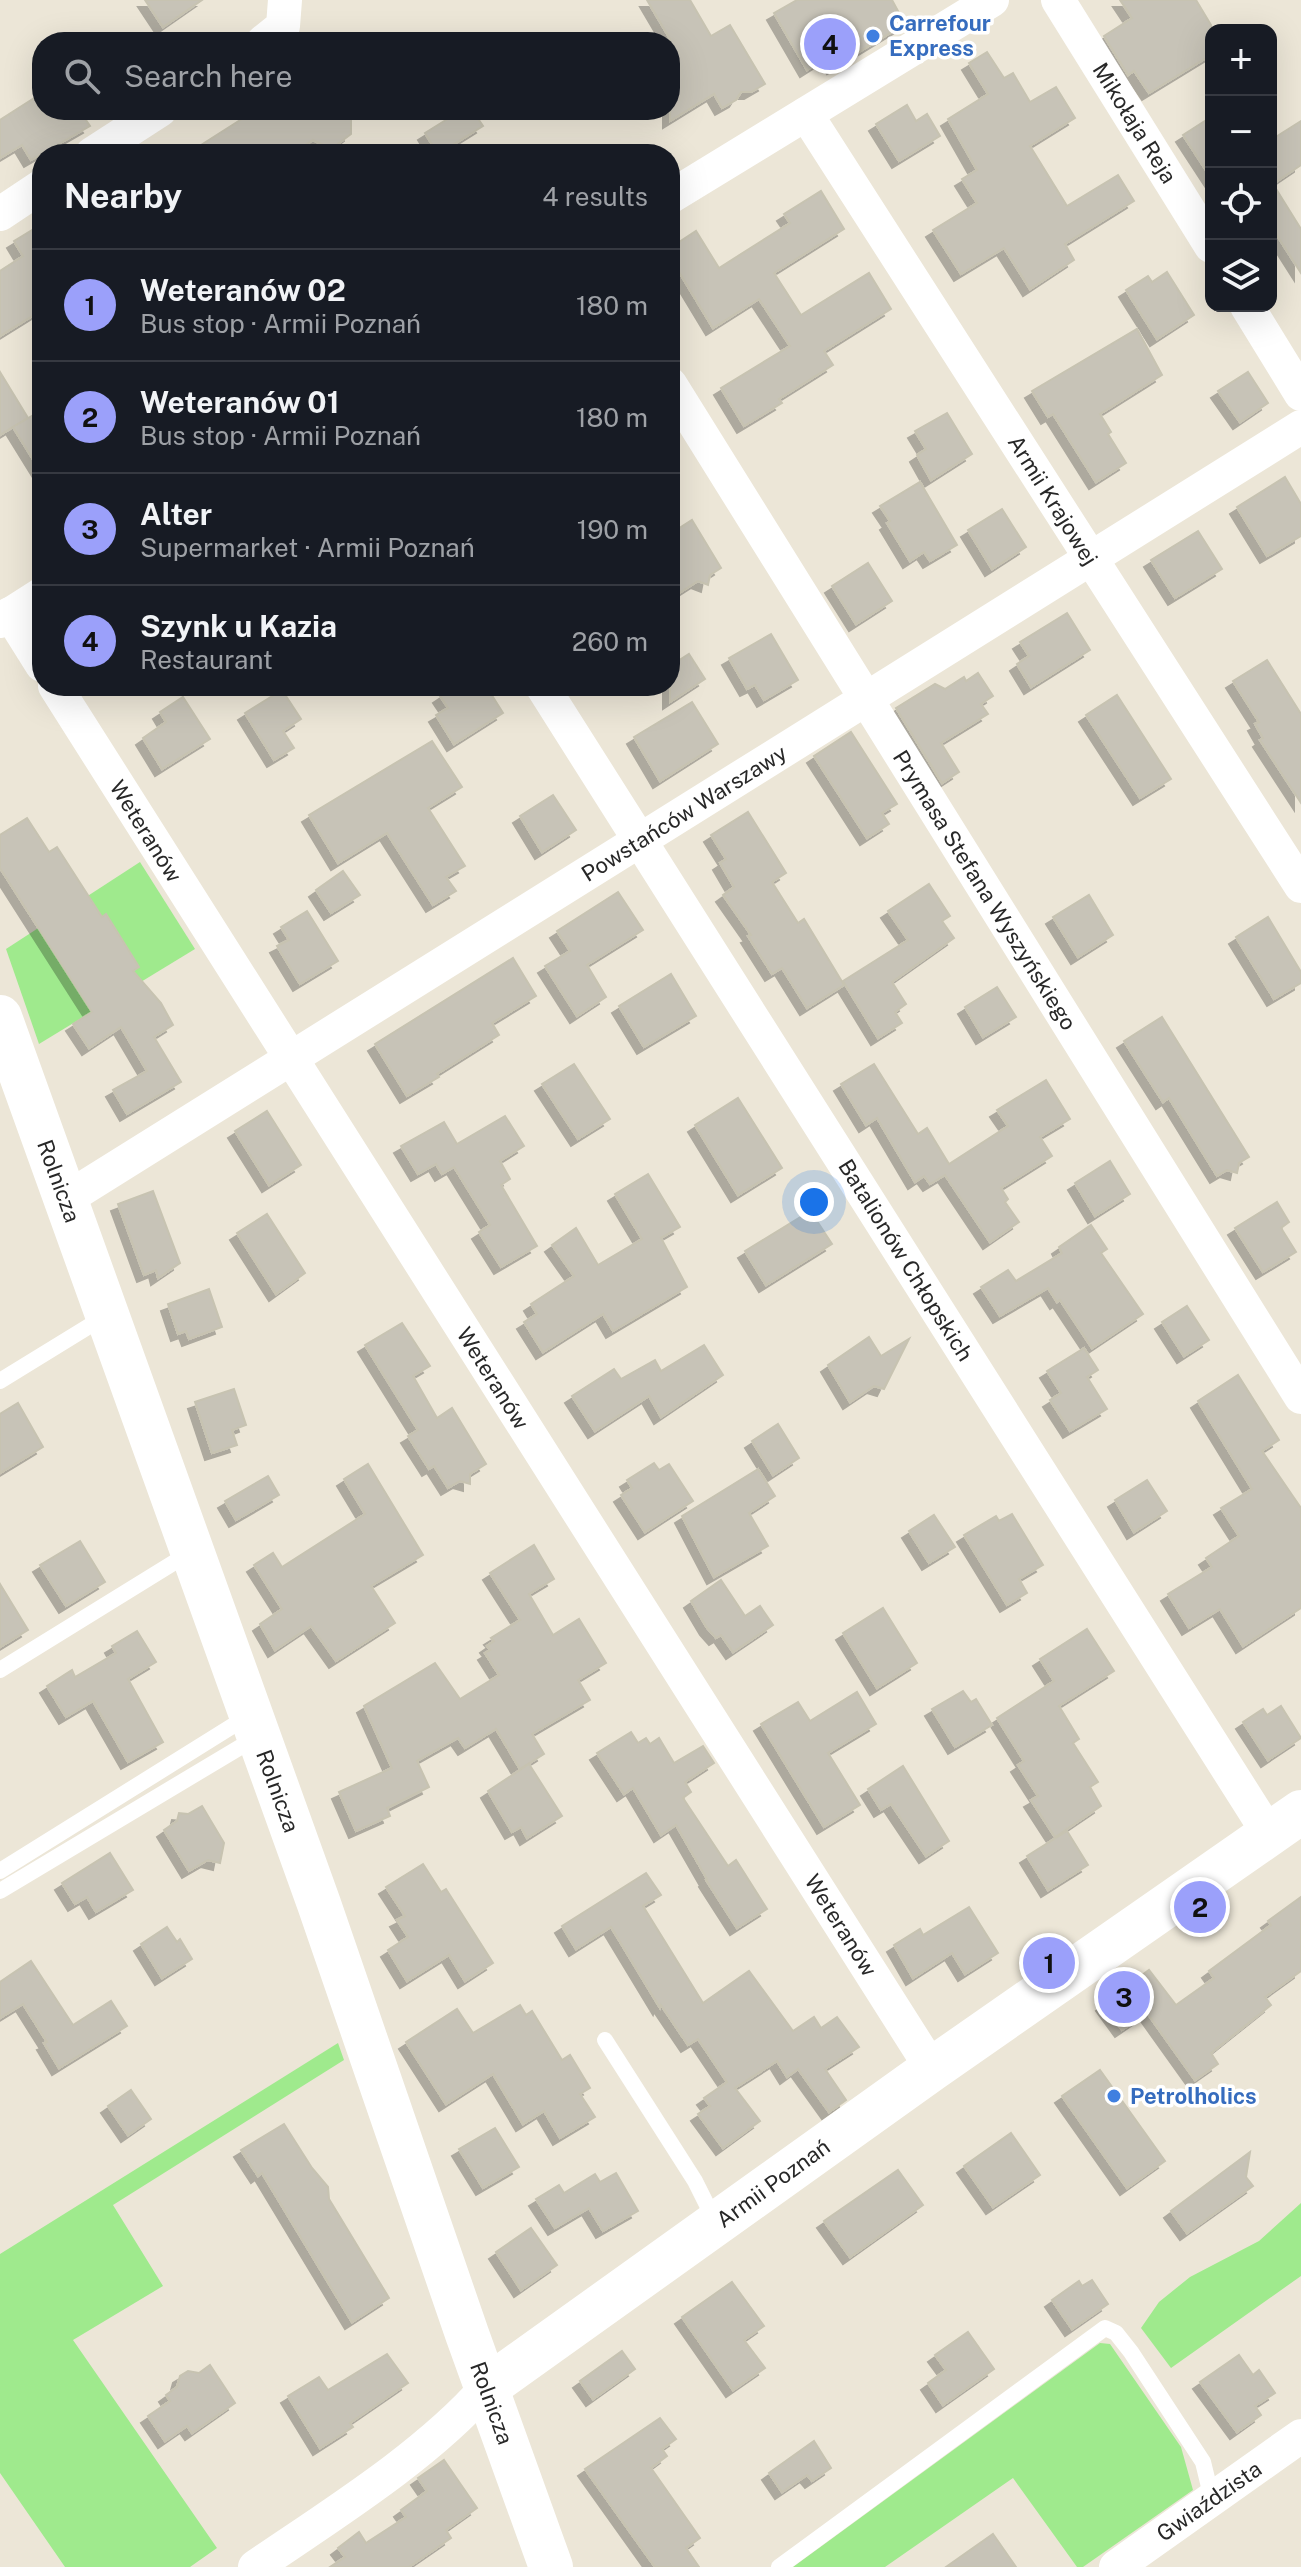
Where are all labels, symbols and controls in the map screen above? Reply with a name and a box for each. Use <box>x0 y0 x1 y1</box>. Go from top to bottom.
place label: Carrefour Express <box>889 10 991 61</box>
pin: 4 <box>804 14 856 74</box>
map controls <box>1205 24 1277 312</box>
button: + <box>1205 24 1277 96</box>
marker: Carrefour Express <box>864 27 882 45</box>
search box <box>32 32 680 120</box>
icon: search <box>60 54 104 98</box>
text: Search here <box>124 58 292 94</box>
street label: Mikołaja Reja <box>1088 58 1182 188</box>
button: − <box>1205 96 1277 168</box>
button: locate <box>1205 168 1277 240</box>
text: Nearby <box>64 176 182 216</box>
text: 4 results <box>542 181 648 212</box>
button: layers <box>1205 240 1277 312</box>
text: Weteranów 02 <box>140 272 346 308</box>
text: 1 <box>84 290 96 321</box>
text: 180 m <box>576 290 648 321</box>
text: Bus stop · Armii Poznań <box>140 308 421 339</box>
text: Weteranów 01 <box>140 384 340 420</box>
text: 2 <box>82 402 98 433</box>
text: 180 m <box>576 402 648 433</box>
text: Bus stop · Armii Poznań <box>140 420 421 451</box>
street label: Armii Krajowej <box>1003 430 1103 570</box>
text: Alter <box>140 496 212 532</box>
text: 3 <box>81 514 99 545</box>
text: 190 m <box>577 514 648 545</box>
text: Supermarket · Armii Poznań <box>140 532 475 563</box>
text: Szynk u Kazia <box>140 608 337 644</box>
text: 4 <box>81 626 99 657</box>
text: 260 m <box>572 626 648 657</box>
text: Restaurant <box>140 644 273 675</box>
street label: Powstańców Warszawy <box>577 739 791 887</box>
street label: Prymasa Stefana Wyszyńskiego <box>888 745 1082 1035</box>
street label: Weteranów <box>104 775 188 887</box>
street label: Rolnicza <box>32 1136 86 1226</box>
street label: Batalionów Chłopskich <box>833 1154 979 1366</box>
your location <box>794 1182 834 1222</box>
street label: Weteranów <box>451 1322 535 1434</box>
street label: Rolnicza <box>251 1746 305 1836</box>
street label: Weteranów <box>799 1869 883 1981</box>
pin: 2 <box>1174 1877 1226 1937</box>
pin: 1 <box>1023 1933 1075 1993</box>
pin: 3 <box>1098 1967 1150 2027</box>
place label: Petrolholics <box>1130 2083 1257 2109</box>
marker: Petrolholics <box>1105 2087 1123 2105</box>
street label: Armii Poznań <box>711 2133 835 2233</box>
street label: Rolnicza <box>465 2358 519 2448</box>
street label: Gwiaździsta <box>1152 2455 1266 2547</box>

